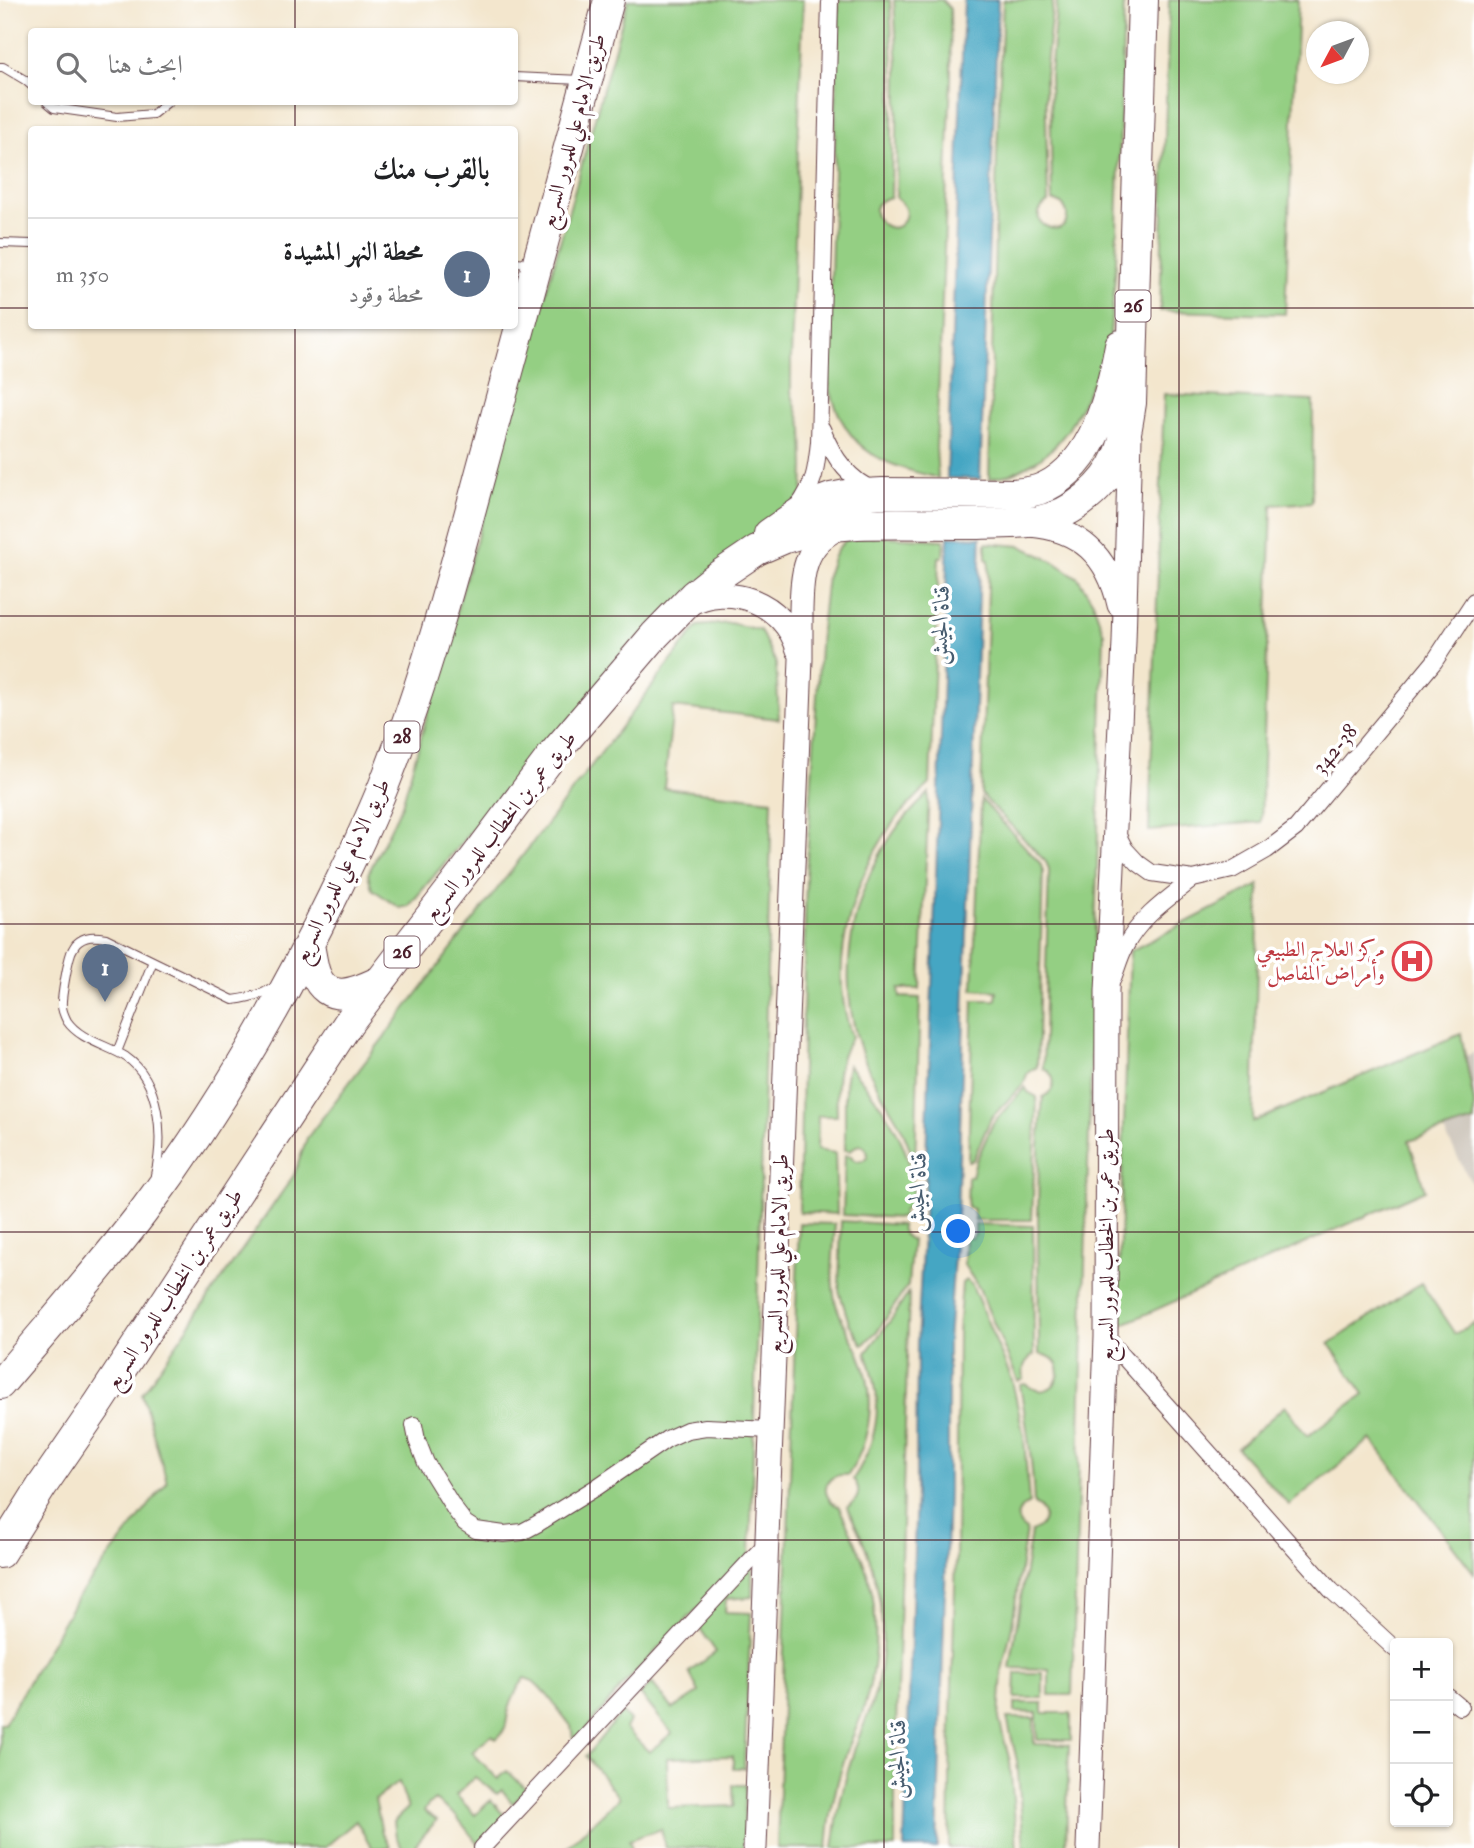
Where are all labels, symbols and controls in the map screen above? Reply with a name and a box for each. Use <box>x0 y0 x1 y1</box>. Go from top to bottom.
north arrow <box>1306 21 1369 84</box>
search box <box>28 28 518 105</box>
street label: طريق الامام علي للمرور السريع <box>534 31 618 233</box>
icon: search <box>52 48 90 86</box>
text: ابحث هنا <box>108 49 183 81</box>
text: بالقرب منك <box>373 151 490 188</box>
text: محطة النهر المشيدة <box>283 236 423 268</box>
text: 350 m <box>56 260 109 289</box>
text: 1 <box>463 260 471 289</box>
text: محطة وقود <box>349 280 423 309</box>
road number: 26 <box>1116 290 1150 322</box>
water label: قناة الجيش <box>924 584 957 666</box>
street label: 342-38 <box>1306 718 1364 779</box>
road number: 28 <box>384 722 420 752</box>
street label: طريق عمر بن الخطاب للمرور السريع <box>417 726 587 930</box>
street label: طريق الامام علي للمرور السريع <box>287 774 402 970</box>
road number: 26 <box>384 936 420 968</box>
place label: مركز العلاج الطبيعي وأمراض المفاصل <box>1257 936 1385 988</box>
hospital icon: مركز العلاج الطبيعي وأمراض المفاصل <box>1391 940 1433 982</box>
pin: 1 <box>82 944 128 1002</box>
street label: طريق عمر بن الخطاب للمرور السريع <box>1093 1128 1125 1362</box>
water label: قناة الجيش <box>901 1151 934 1233</box>
street label: طريق الامام علي للمرور السريع <box>761 1153 801 1355</box>
street label: طريق عمر بن الخطاب للمرور السريع <box>99 1184 253 1397</box>
your location <box>941 1214 975 1248</box>
map controls <box>1390 1638 1453 1827</box>
button: + <box>1390 1638 1453 1701</box>
button: − <box>1390 1701 1453 1764</box>
water label: قناة الجيش <box>882 1718 913 1800</box>
button: locate <box>1390 1764 1453 1827</box>

